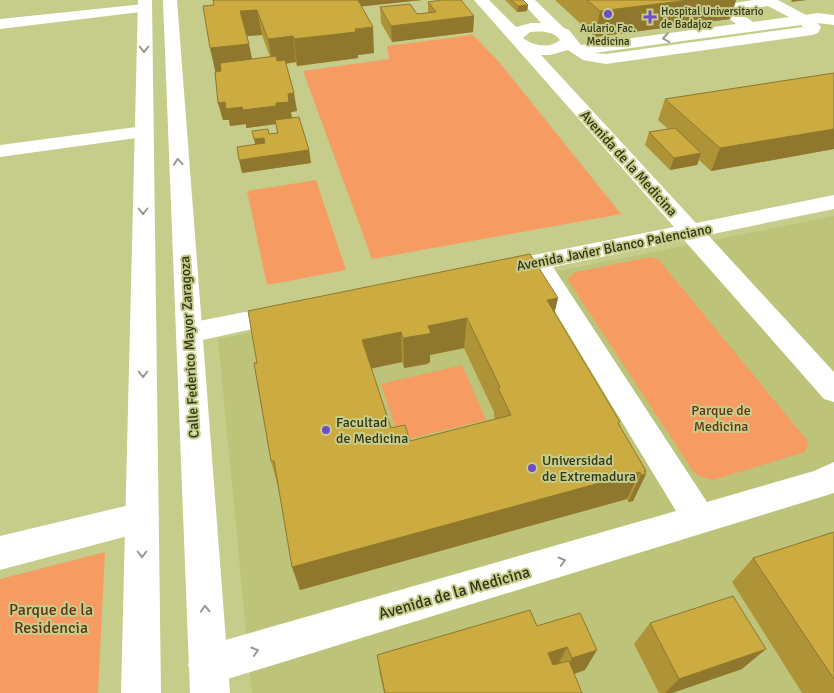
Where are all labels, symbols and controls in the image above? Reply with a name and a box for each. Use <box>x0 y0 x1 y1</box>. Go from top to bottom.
place label: Hospital Universitario de Badajoz <box>661 5 764 31</box>
marker: Aulario Fac. Medicina <box>602 8 614 20</box>
marker: Hospital Universitario de Badajoz <box>643 10 657 24</box>
place label: Aulario Fac. Medicina <box>580 22 636 48</box>
one-way arrow <box>662 33 670 43</box>
one-way arrow <box>139 45 149 53</box>
street label: Avenida de la Medicina <box>576 107 681 220</box>
one-way arrow <box>173 157 184 165</box>
one-way arrow <box>138 208 148 215</box>
street label: Avenida Javier Blanco Palenciano <box>515 220 713 275</box>
street label: Calle Federico Mayor Zaragoza <box>176 255 203 439</box>
one-way arrow <box>137 370 148 378</box>
park label: Parque de Medicina <box>691 402 751 435</box>
place label: Facultad de Medicina <box>336 414 408 447</box>
marker: Facultad de Medicina <box>320 424 332 436</box>
place label: Universidad de Extremadura <box>542 452 636 485</box>
marker: Universidad de Extremadura <box>526 462 538 474</box>
one-way arrow <box>136 550 147 558</box>
one-way arrow <box>557 556 565 566</box>
street label: Avenida de la Medicina <box>376 562 532 624</box>
park label: Parque de la Residencia <box>9 600 93 638</box>
one-way arrow <box>200 605 211 613</box>
one-way arrow <box>250 647 259 657</box>

